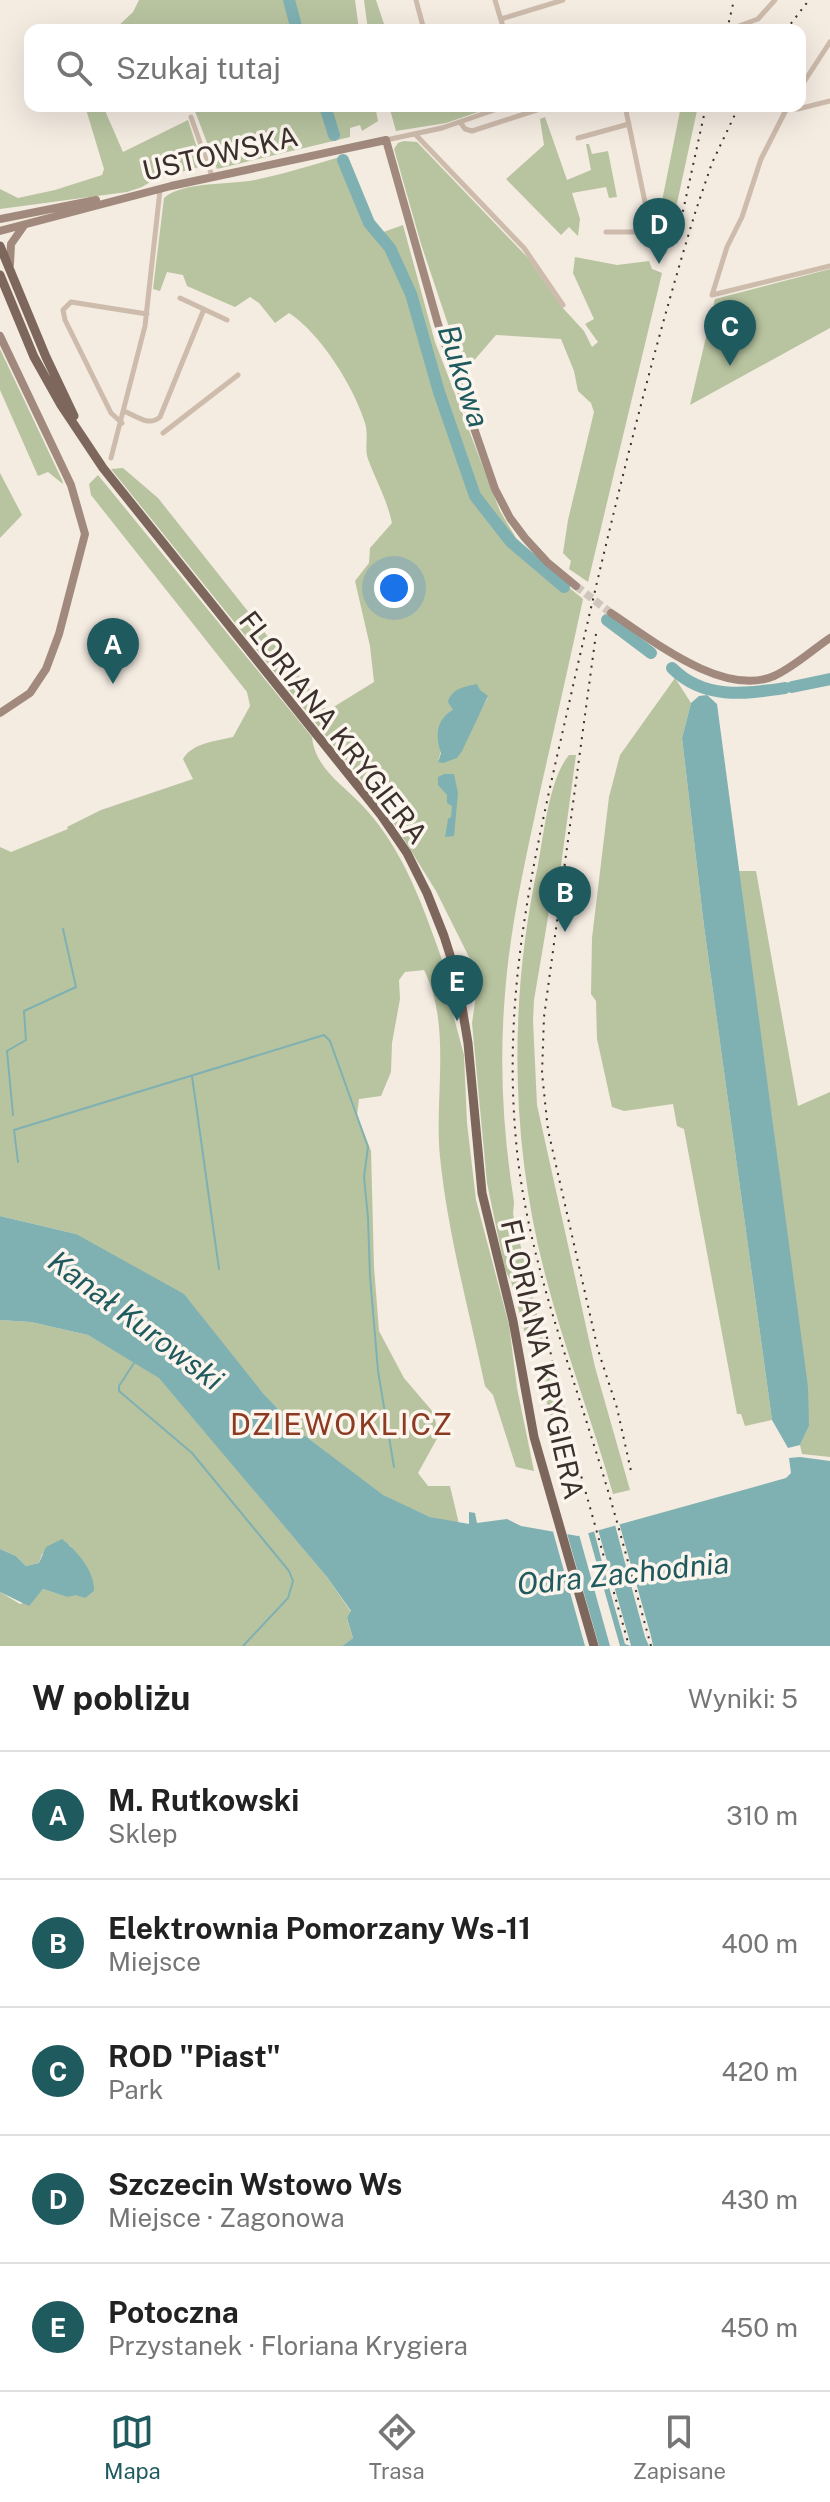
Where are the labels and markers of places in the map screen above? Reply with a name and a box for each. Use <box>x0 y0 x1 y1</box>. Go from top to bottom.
pin: D <box>633 198 685 264</box>
pin: C <box>704 300 756 366</box>
pin: A <box>87 618 139 684</box>
pin: B <box>539 866 591 932</box>
pin: E <box>431 955 483 1021</box>

